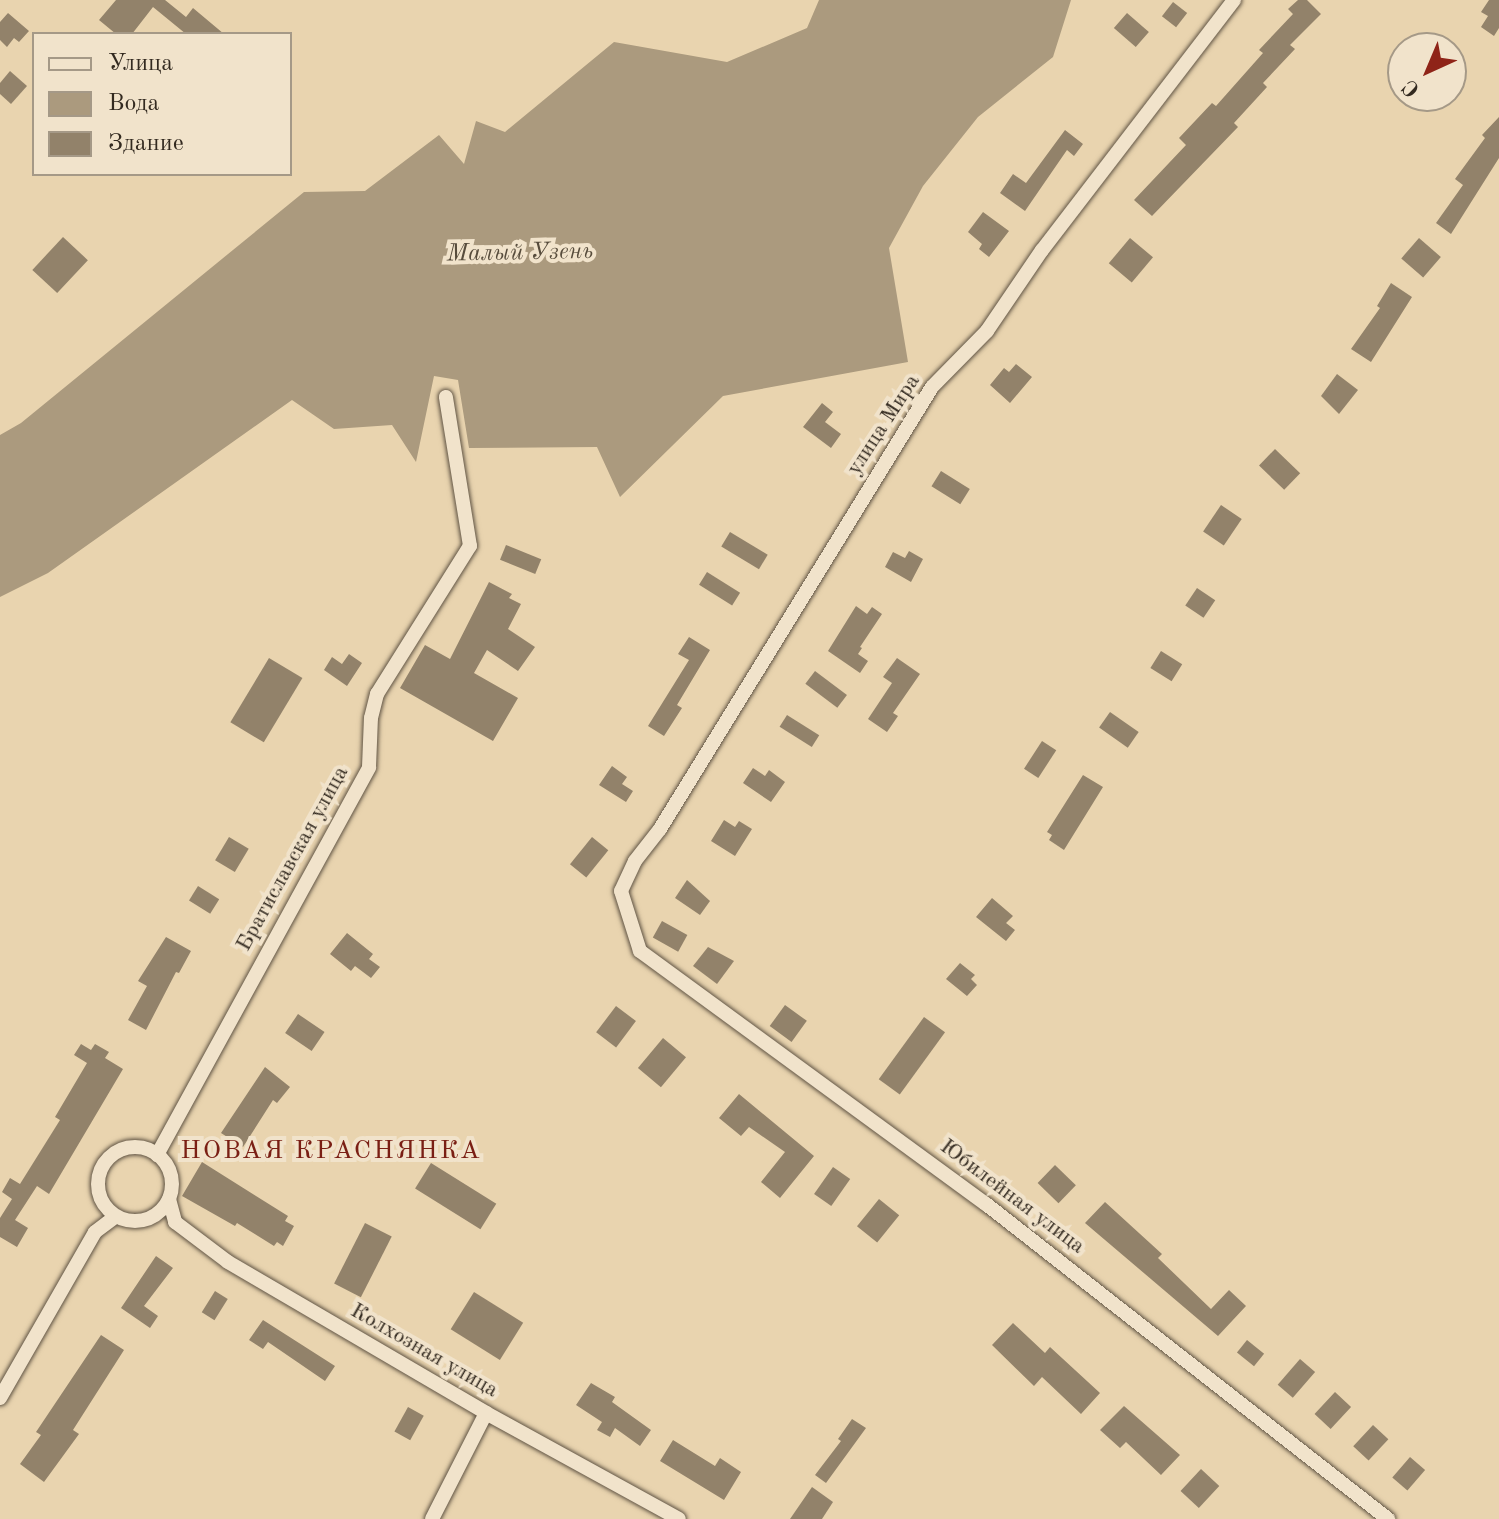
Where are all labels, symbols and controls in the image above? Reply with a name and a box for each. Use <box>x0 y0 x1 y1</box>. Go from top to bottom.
legend <box>32 32 292 176</box>
north arrow <box>1387 32 1467 112</box>
text: Улица <box>108 52 173 76</box>
text: С <box>1399 75 1425 101</box>
text: Вода <box>108 92 159 116</box>
text: Здание <box>108 132 184 156</box>
water label: Малый Узень <box>446 238 594 270</box>
street label: улица Мира <box>842 370 926 480</box>
street label: Братиславская улица <box>231 762 355 956</box>
street label: Юбилейная улица <box>934 1134 1090 1260</box>
district label: НОВАЯ КРАСНЯНКА <box>180 1136 482 1168</box>
street label: Колхозная улица <box>345 1298 503 1404</box>

